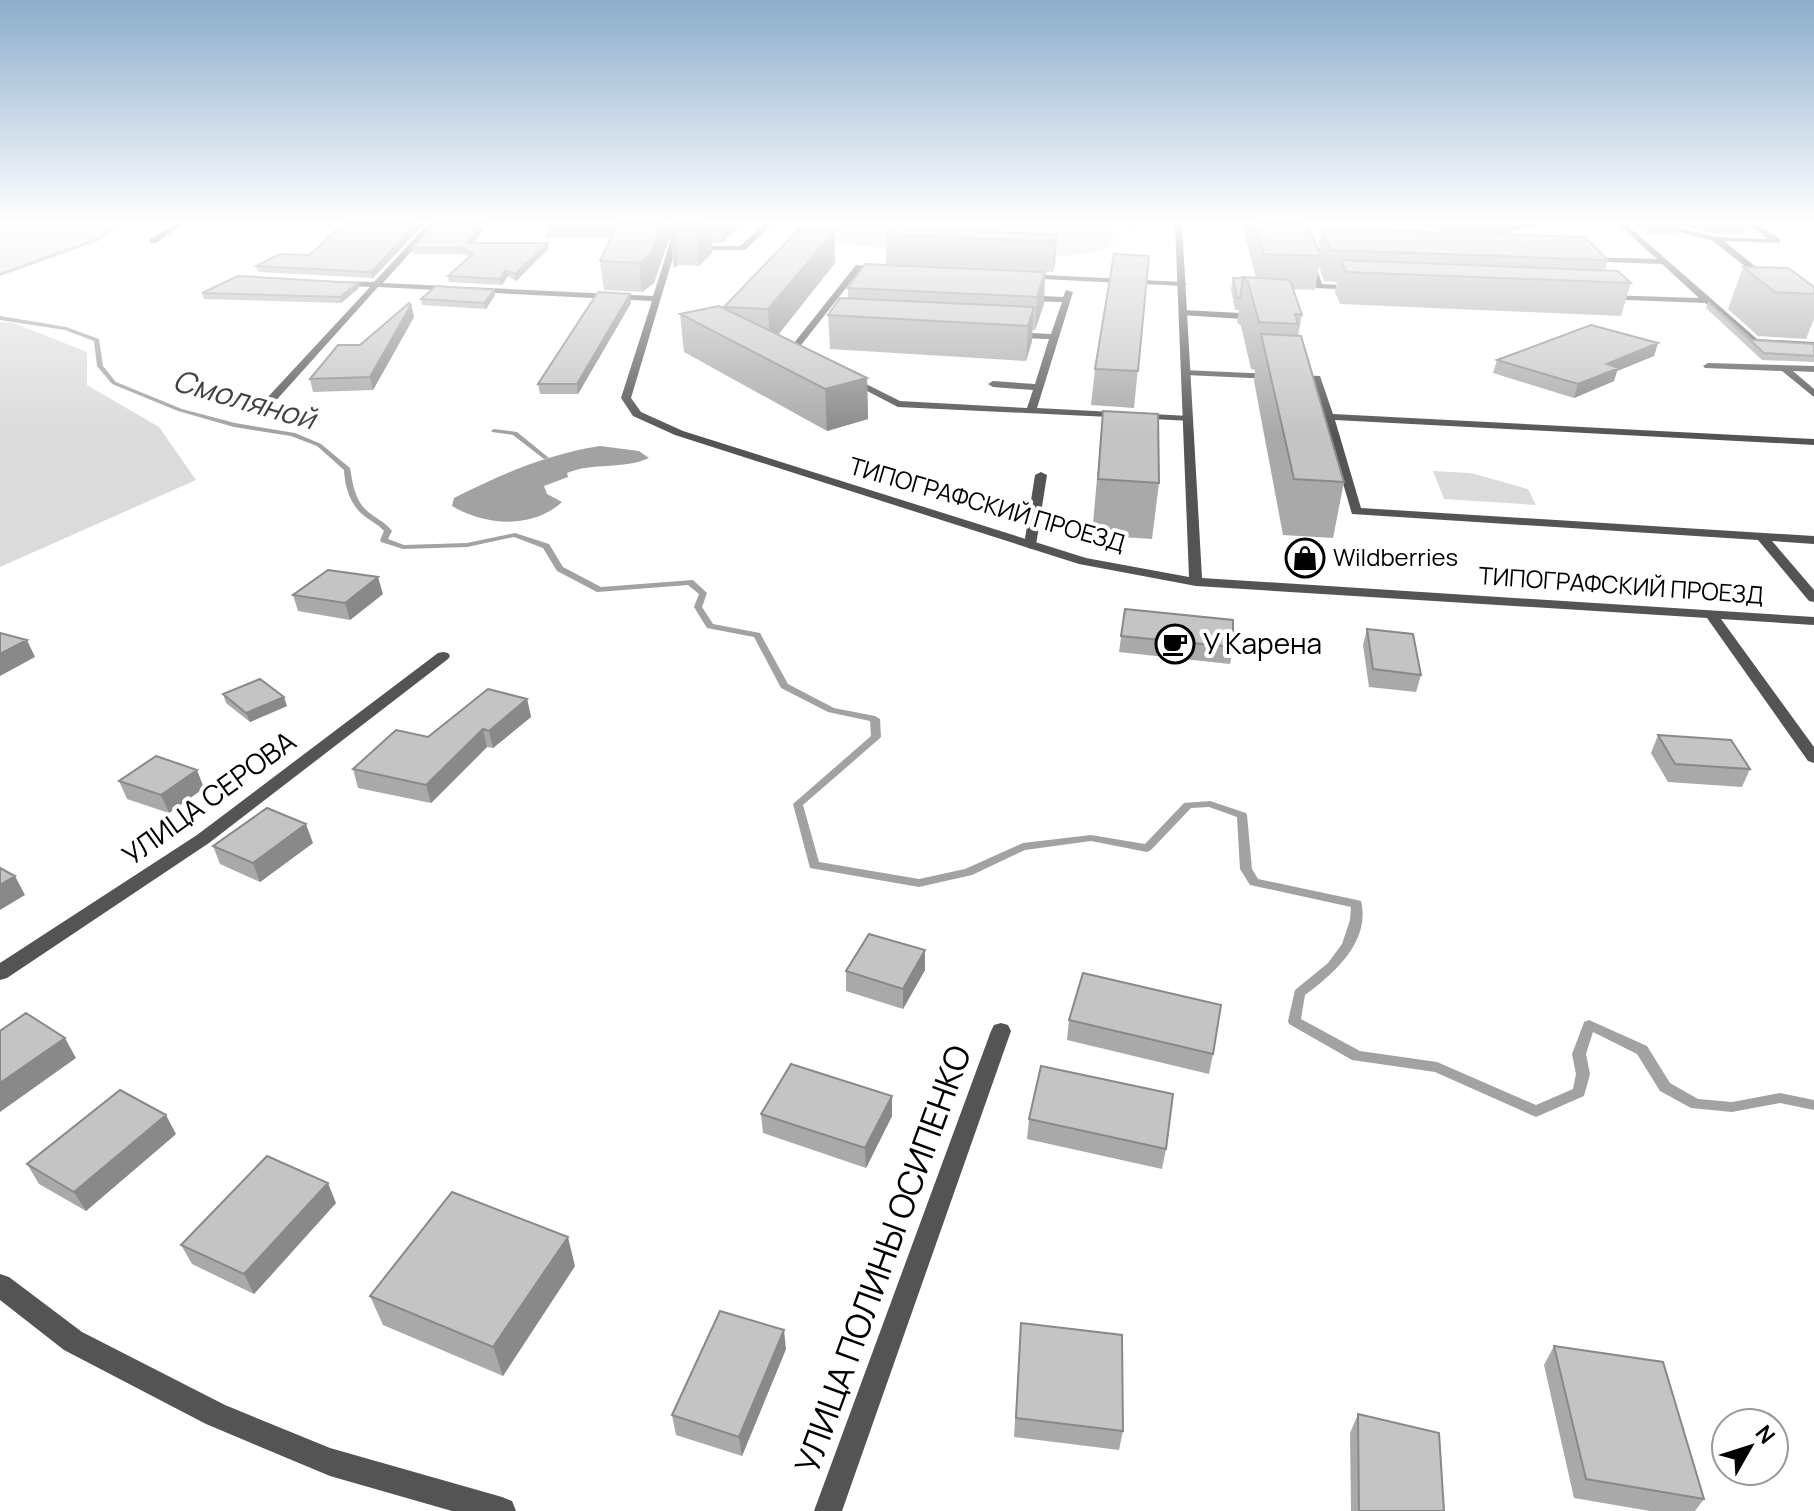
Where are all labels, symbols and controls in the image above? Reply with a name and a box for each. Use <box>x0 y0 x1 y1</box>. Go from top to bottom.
water label: Смоляной <box>168 359 323 439</box>
street label: ТИПОГРАФСКИЙ ПРОЕЗД <box>846 448 1129 559</box>
shop icon: Wildberries <box>1284 537 1326 579</box>
place label: Wildberries <box>1333 540 1458 573</box>
street label: ТИПОГРАФСКИЙ ПРОЕЗД <box>1477 558 1765 611</box>
cafe icon: У Карена <box>1154 623 1196 665</box>
place label: У Карена <box>1203 624 1322 662</box>
street label: УЛИЦА СЕРОВА <box>114 721 303 873</box>
street label: УЛИЦА ПОЛИНЫ ОСИПЕНКО <box>783 1038 981 1479</box>
north arrow <box>1710 1407 1790 1487</box>
text: N <box>1749 1419 1782 1450</box>

